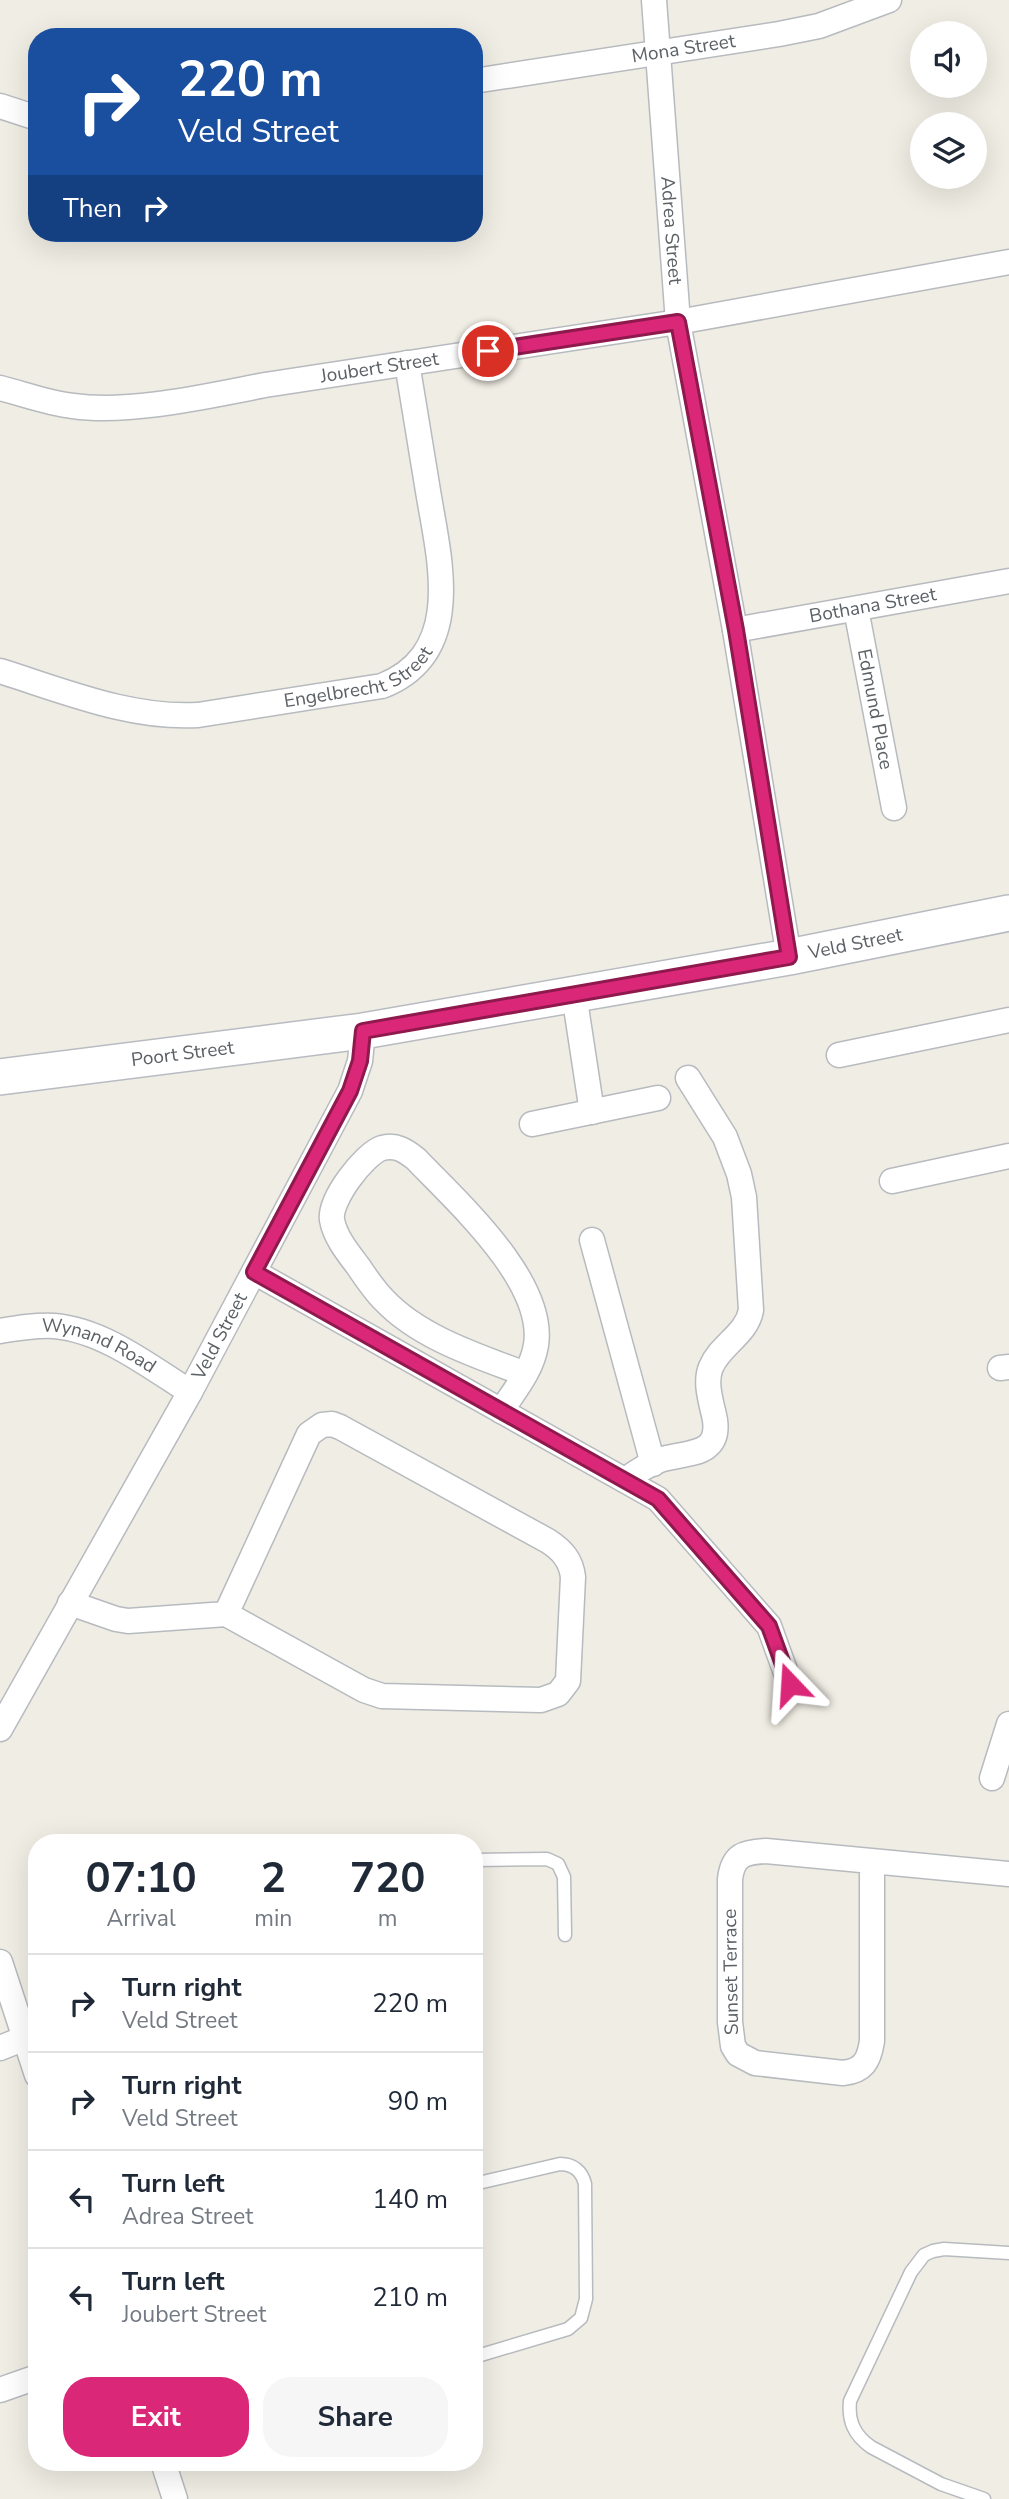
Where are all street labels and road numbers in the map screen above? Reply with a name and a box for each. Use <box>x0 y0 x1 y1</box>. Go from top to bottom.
street label: Mona Street <box>630 28 737 70</box>
street label: Adrea Street <box>654 175 688 286</box>
street label: Joubert Street <box>318 346 441 390</box>
street label: Bothana Street <box>807 581 939 629</box>
street label: Engelbrecht Street <box>282 641 439 714</box>
street label: Edmund Place <box>851 647 899 772</box>
street label: Veld Street <box>805 922 905 966</box>
street label: Poort Street <box>130 1034 236 1073</box>
street label: Veld Street <box>185 1288 254 1385</box>
street label: Wynand Road <box>41 1313 161 1379</box>
street label: Sunset Terrace <box>717 1909 745 2035</box>

